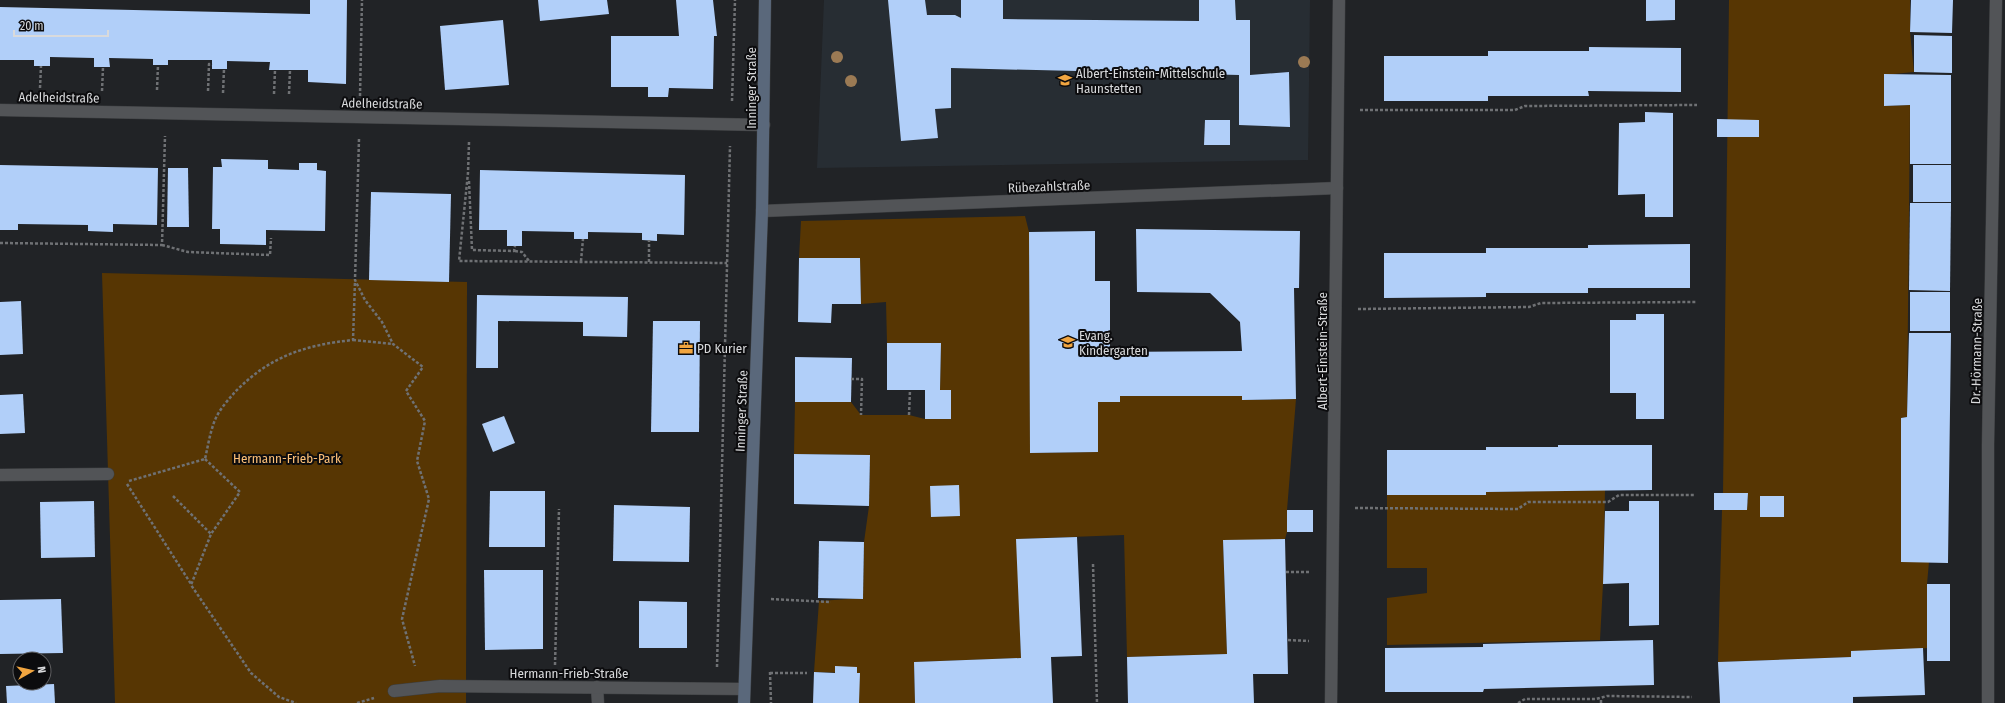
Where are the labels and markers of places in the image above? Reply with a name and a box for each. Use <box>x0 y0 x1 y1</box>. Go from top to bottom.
place label: Albert-Einstein-Mittelschule Haunstetten <box>1076 66 1225 96</box>
school or university icon: Albert-Einstein-Mittelschule Haunstetten <box>1057 72 1073 88</box>
place label: Evang. Kindergarten <box>1079 328 1148 358</box>
school or university icon: Evang. Kindergarten <box>1060 334 1076 350</box>
office icon: PD Kurier <box>678 340 694 356</box>
place label: PD Kurier <box>697 341 747 356</box>

